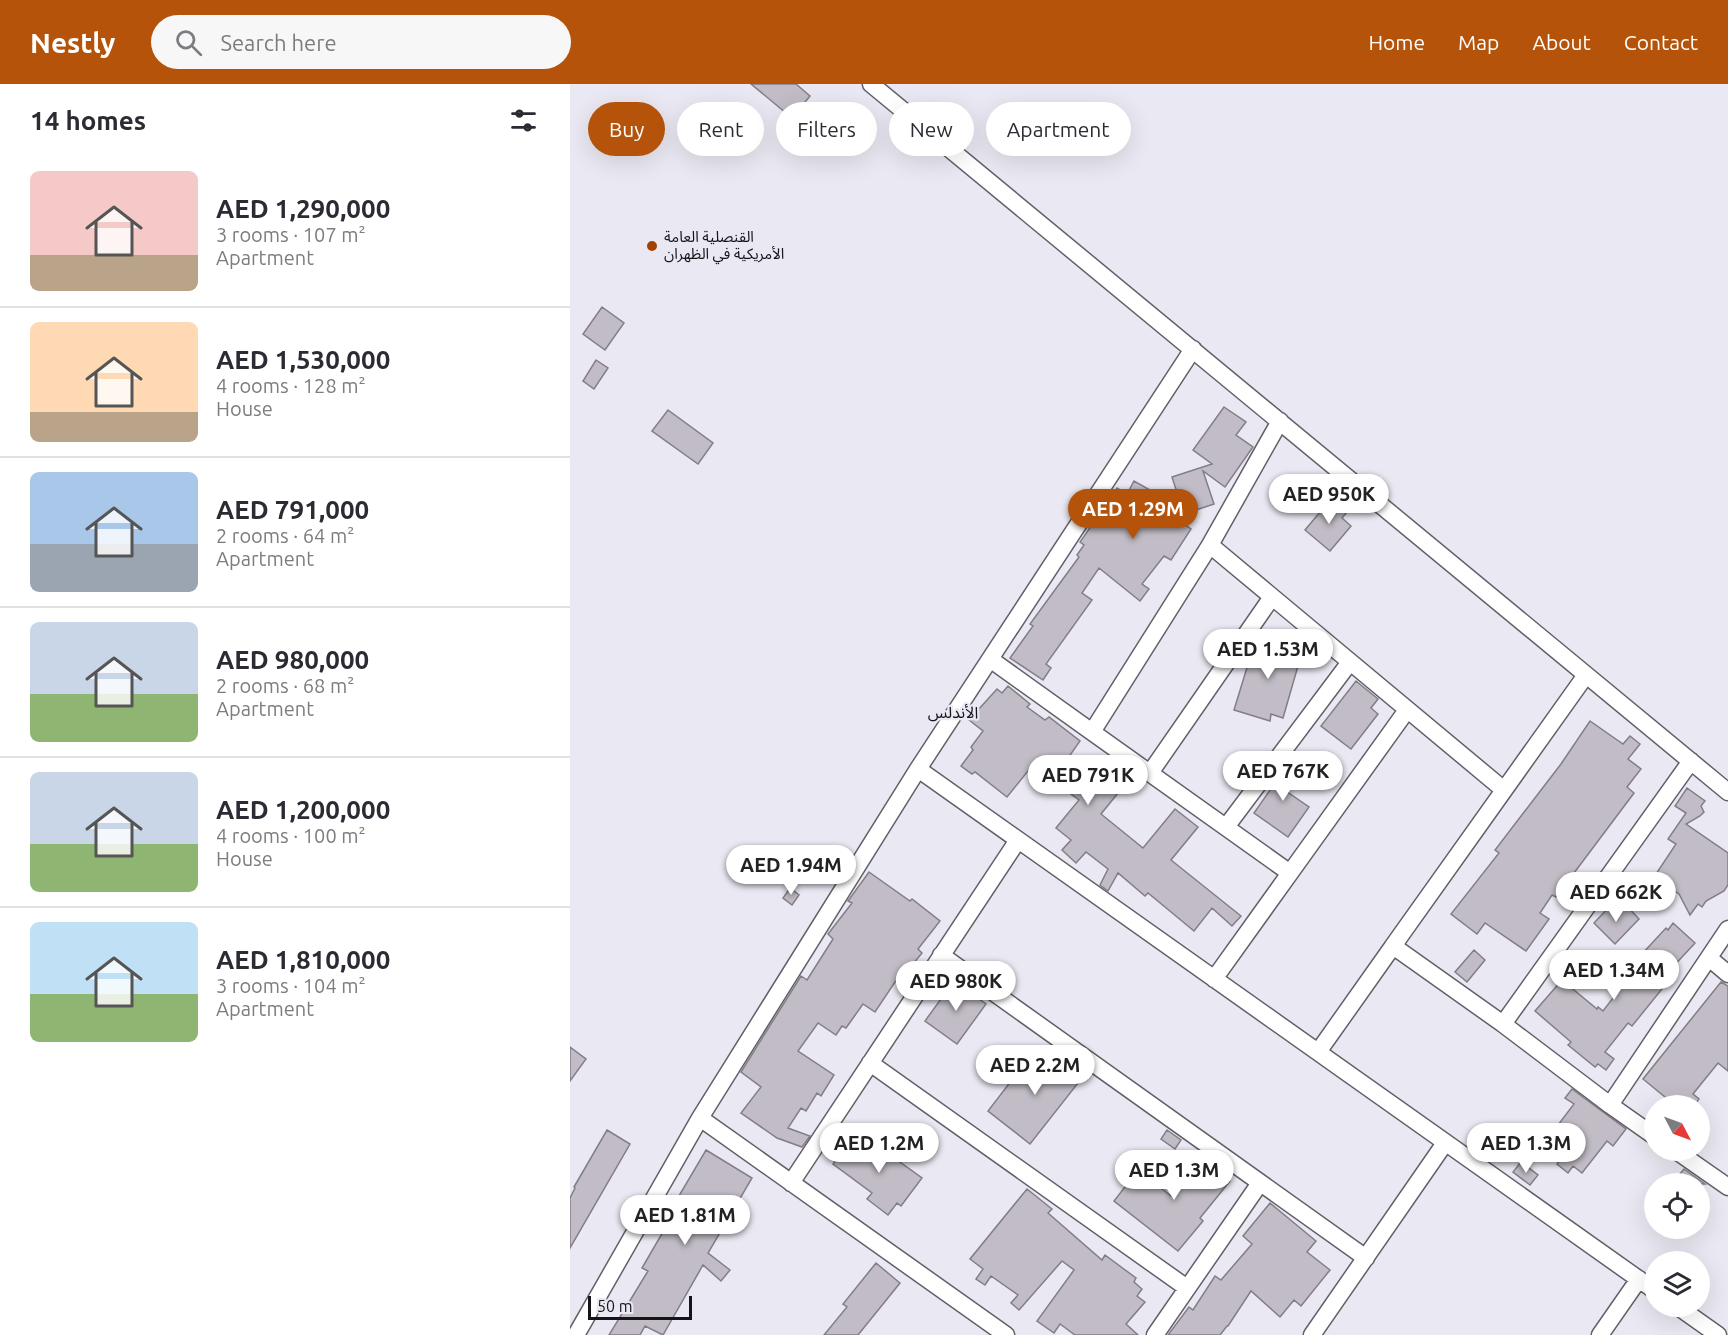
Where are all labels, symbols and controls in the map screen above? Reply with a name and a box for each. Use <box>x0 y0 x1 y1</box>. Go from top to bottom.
search box <box>151 15 571 69</box>
icon: search <box>172 26 205 59</box>
text: Nestly <box>30 27 115 58</box>
text: Search here <box>220 30 337 55</box>
text: Home <box>1368 30 1425 54</box>
text: Map <box>1458 30 1499 54</box>
text: About <box>1532 30 1591 54</box>
text: Contact <box>1624 30 1698 54</box>
chip: Buy <box>588 102 665 156</box>
chip: Rent <box>677 102 764 156</box>
chip: Filters <box>776 102 877 156</box>
chip: New <box>889 102 974 156</box>
chip: Apartment <box>986 102 1131 156</box>
icon: filters <box>507 104 540 137</box>
text: 14 homes <box>30 106 146 135</box>
text: AED 1,290,000 <box>216 194 390 223</box>
icon: home <box>78 195 150 267</box>
text: 3 rooms · 107 m² <box>216 223 366 246</box>
place label: القنصلية العامة الأمريكية في الظهران <box>664 228 784 265</box>
marker: القنصلية العامة الأمريكية في الظهران <box>645 239 659 253</box>
text: Apartment <box>216 246 314 269</box>
text: AED 1,530,000 <box>216 345 390 374</box>
icon: home <box>78 346 150 418</box>
text: 4 rooms · 128 m² <box>216 374 366 397</box>
text: House <box>216 397 273 420</box>
pin: AED 950K <box>1267 474 1391 525</box>
text: AED 950K <box>1283 482 1375 505</box>
pin: AED 1.29M <box>1064 489 1202 540</box>
text: AED 791,000 <box>216 495 369 524</box>
icon: home <box>78 496 150 568</box>
text: AED 1.29M <box>1082 497 1184 520</box>
text: 2 rooms · 64 m² <box>216 524 354 547</box>
text: Apartment <box>216 547 314 570</box>
pin: AED 1.53M <box>1199 629 1337 680</box>
text: AED 1.53M <box>1217 637 1319 660</box>
text: AED 980,000 <box>216 645 369 674</box>
icon: home <box>78 646 150 718</box>
text: 2 rooms · 68 m² <box>216 674 354 697</box>
text: Apartment <box>216 697 314 720</box>
district label: الأندلس <box>928 703 978 722</box>
pin: AED 767K <box>1221 751 1345 802</box>
pin: AED 791K <box>1026 755 1150 806</box>
text: AED 767K <box>1237 759 1329 782</box>
text: AED 791K <box>1042 763 1134 786</box>
text: AED 1,200,000 <box>216 795 390 824</box>
icon: home <box>78 796 150 868</box>
text: 4 rooms · 100 m² <box>216 824 366 847</box>
pin: AED 1.94M <box>722 845 860 896</box>
text: House <box>216 847 273 870</box>
text: AED 1.94M <box>740 853 842 876</box>
pin: AED 662K <box>1554 872 1678 923</box>
text: AED 662K <box>1570 880 1662 903</box>
text: AED 1,810,000 <box>216 945 390 974</box>
icon: home <box>78 946 150 1018</box>
pin: AED 1.34M <box>1545 950 1683 1001</box>
text: AED 1.34M <box>1563 958 1665 981</box>
pin: AED 980K <box>894 961 1018 1012</box>
text: AED 980K <box>910 969 1002 992</box>
text: 3 rooms · 104 m² <box>216 974 366 997</box>
text: Apartment <box>216 997 314 1020</box>
pin: AED 2.2M <box>973 1045 1097 1096</box>
text: AED 2.2M <box>990 1053 1080 1076</box>
north arrow <box>1644 1095 1710 1161</box>
map controls <box>1644 1095 1710 1317</box>
pin: AED 1.2M <box>817 1123 941 1174</box>
pin: AED 1.3M <box>1464 1123 1588 1174</box>
text: AED 1.2M <box>834 1131 924 1154</box>
text: AED 1.3M <box>1481 1131 1571 1154</box>
pin: AED 1.3M <box>1112 1150 1236 1201</box>
text: AED 1.3M <box>1129 1158 1219 1181</box>
button: locate <box>1644 1173 1710 1239</box>
pin: AED 1.81M <box>616 1195 754 1246</box>
text: AED 1.81M <box>634 1203 736 1226</box>
button: layers <box>1644 1251 1710 1317</box>
scale bar <box>588 1293 692 1320</box>
text: 50 m <box>597 1297 633 1315</box>

